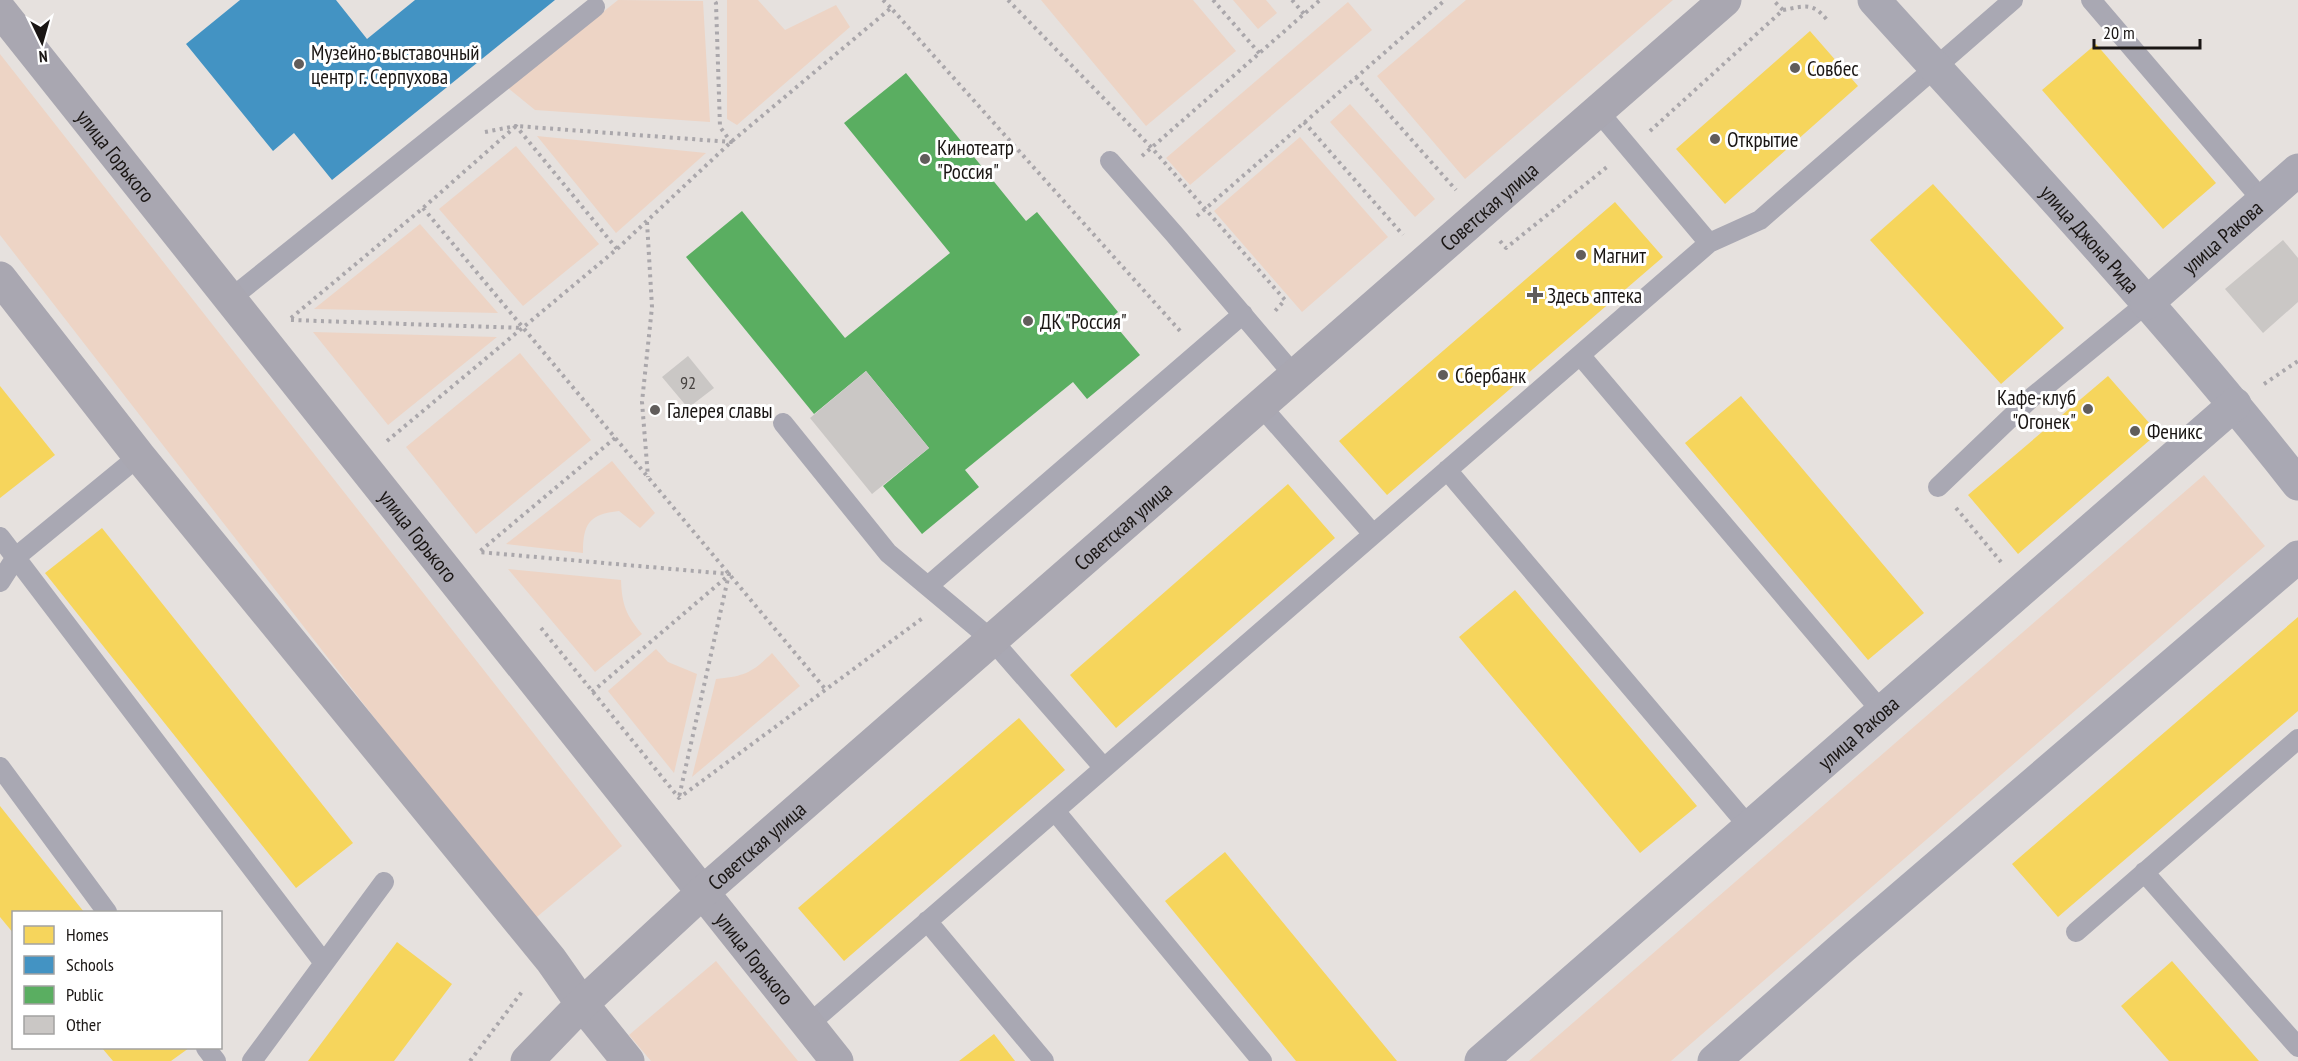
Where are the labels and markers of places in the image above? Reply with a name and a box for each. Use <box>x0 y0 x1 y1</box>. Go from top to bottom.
place label: Музейно-выставочный центр г. Серпухова <box>311 39 479 90</box>
place label: Совбес <box>1807 55 1859 82</box>
marker: Музейно-выставочный центр г. Серпухова <box>292 57 306 71</box>
marker: Совбес <box>1788 61 1802 75</box>
place label: Открытие <box>1727 126 1798 153</box>
marker: Открытие <box>1708 132 1722 146</box>
place label: Кинотеатр "Россия" <box>937 134 1014 185</box>
marker: Кинотеатр "Россия" <box>918 152 932 166</box>
place label: Магнит <box>1593 242 1646 269</box>
marker: Магнит <box>1574 248 1588 262</box>
place label: Здесь аптека <box>1547 282 1642 309</box>
marker: Здесь аптека <box>1528 288 1542 302</box>
place label: ДК "Россия" <box>1040 308 1127 335</box>
marker: ДК "Россия" <box>1021 314 1035 328</box>
place label: Сбербанк <box>1455 362 1526 389</box>
marker: Сбербанк <box>1436 368 1450 382</box>
place label: Кафе-клуб "Огонек" <box>1997 384 2076 435</box>
place label: Галерея славы <box>667 397 773 424</box>
marker: Кафе-клуб "Огонек" <box>2081 402 2095 416</box>
marker: Галерея славы <box>648 403 662 417</box>
place label: Феникс <box>2147 418 2203 445</box>
marker: Феникс <box>2128 424 2142 438</box>

